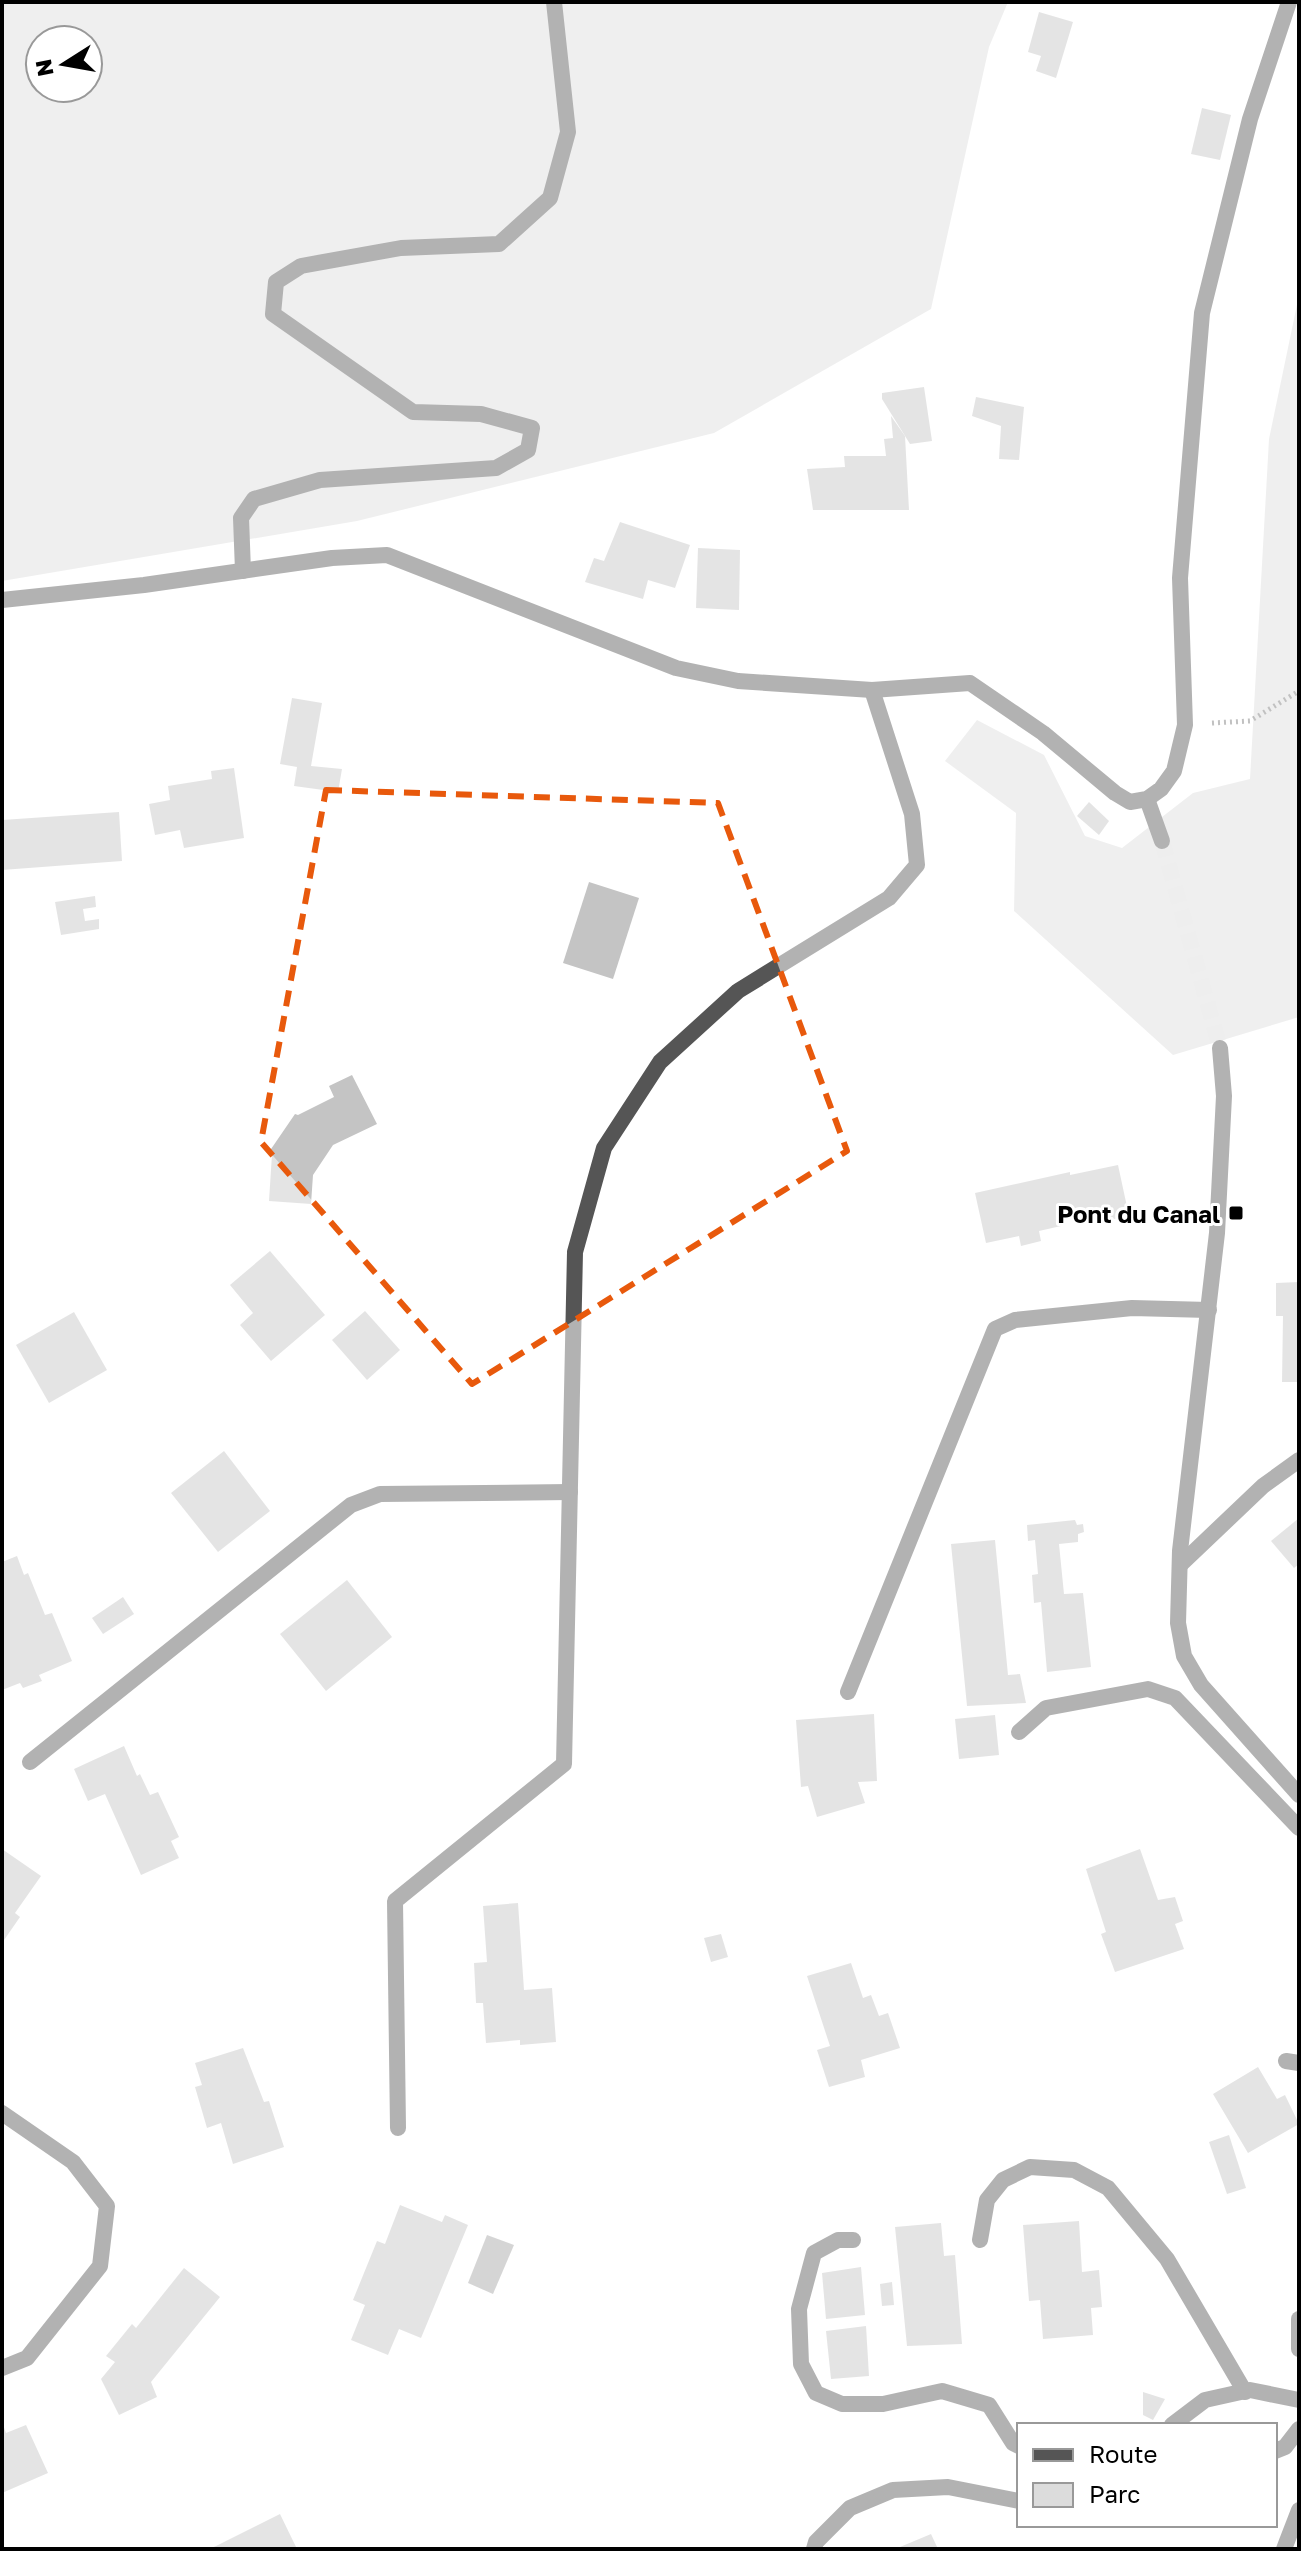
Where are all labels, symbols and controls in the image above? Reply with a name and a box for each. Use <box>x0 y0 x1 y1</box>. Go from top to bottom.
north arrow <box>24 24 104 104</box>
text: N <box>29 57 59 79</box>
place label: Pont du Canal <box>1057 1199 1220 1228</box>
marker: Pont du Canal <box>1227 1204 1245 1222</box>
legend <box>1017 2423 1277 2527</box>
text: Route <box>1089 2439 1158 2468</box>
text: Parc <box>1089 2479 1140 2508</box>

